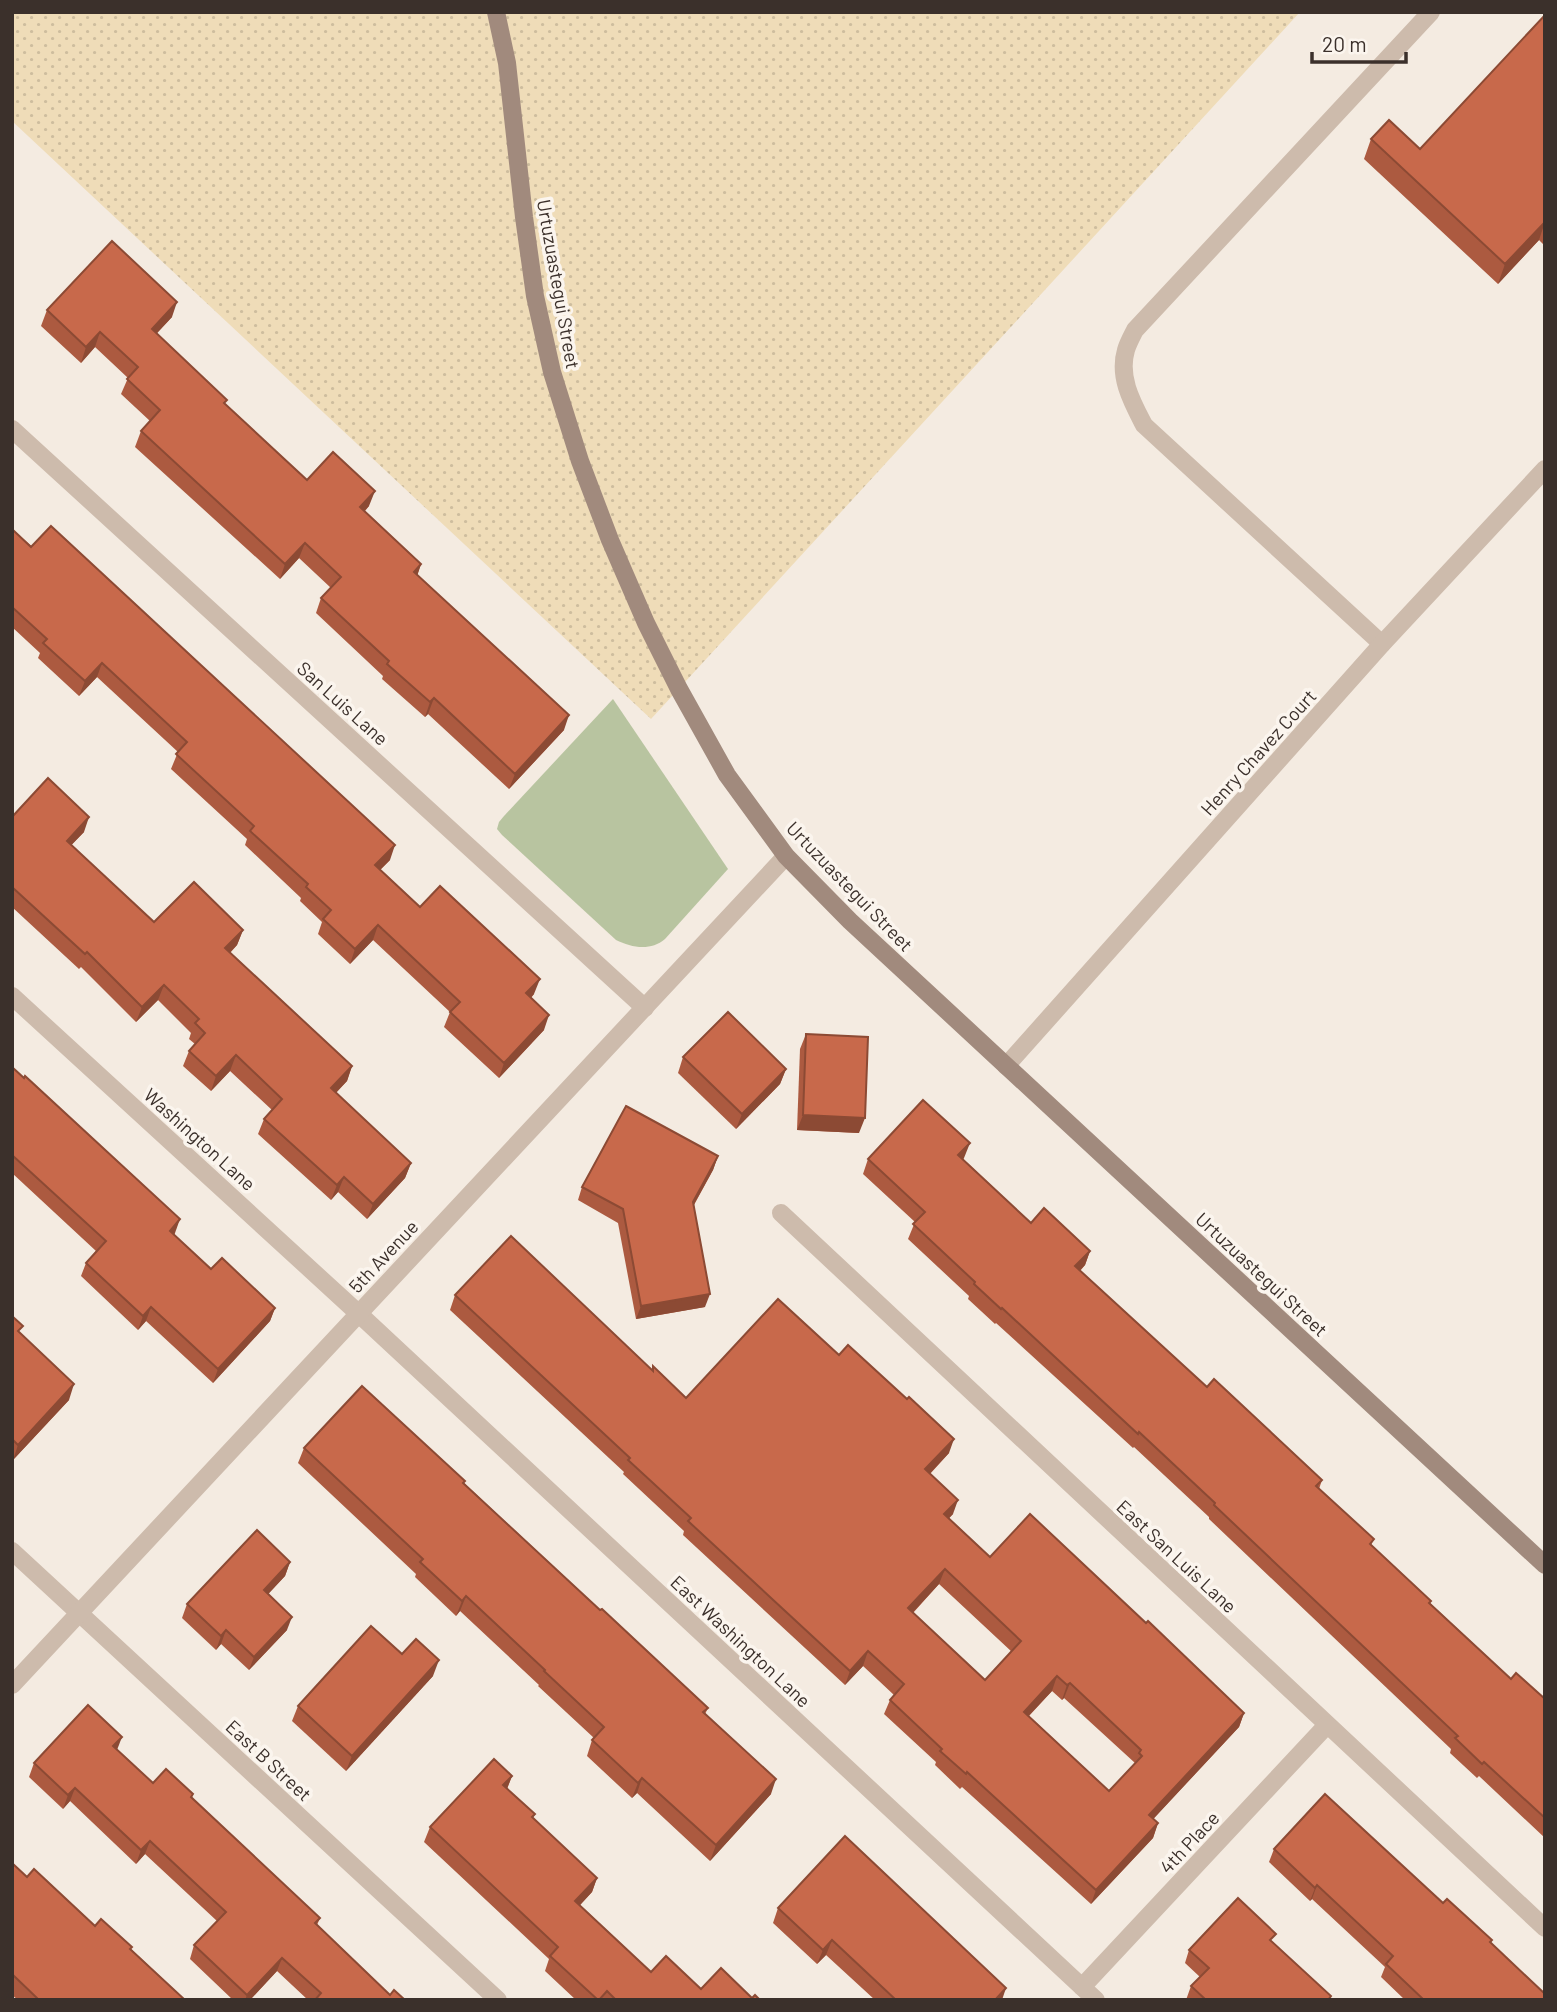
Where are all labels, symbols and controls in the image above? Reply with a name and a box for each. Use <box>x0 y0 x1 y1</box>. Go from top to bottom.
scale bar <box>1312 21 1406 65</box>
text: 20 m <box>1322 31 1367 56</box>
street label: Urtuzuastegui Street <box>533 197 585 371</box>
street label: San Luis Lane <box>293 656 393 750</box>
street label: Henry Chavez Court <box>1195 684 1321 820</box>
street label: Urtuzuastegui Street <box>782 816 918 956</box>
street label: Washington Lane <box>140 1083 260 1195</box>
street label: Urtuzuastegui Street <box>1191 1207 1333 1341</box>
street label: 5th Avenue <box>344 1215 422 1297</box>
street label: East San Luis Lane <box>1112 1495 1242 1617</box>
street label: East Washington Lane <box>666 1570 816 1712</box>
street label: East B Street <box>221 1715 317 1805</box>
street label: 4th Place <box>1154 1806 1224 1878</box>

